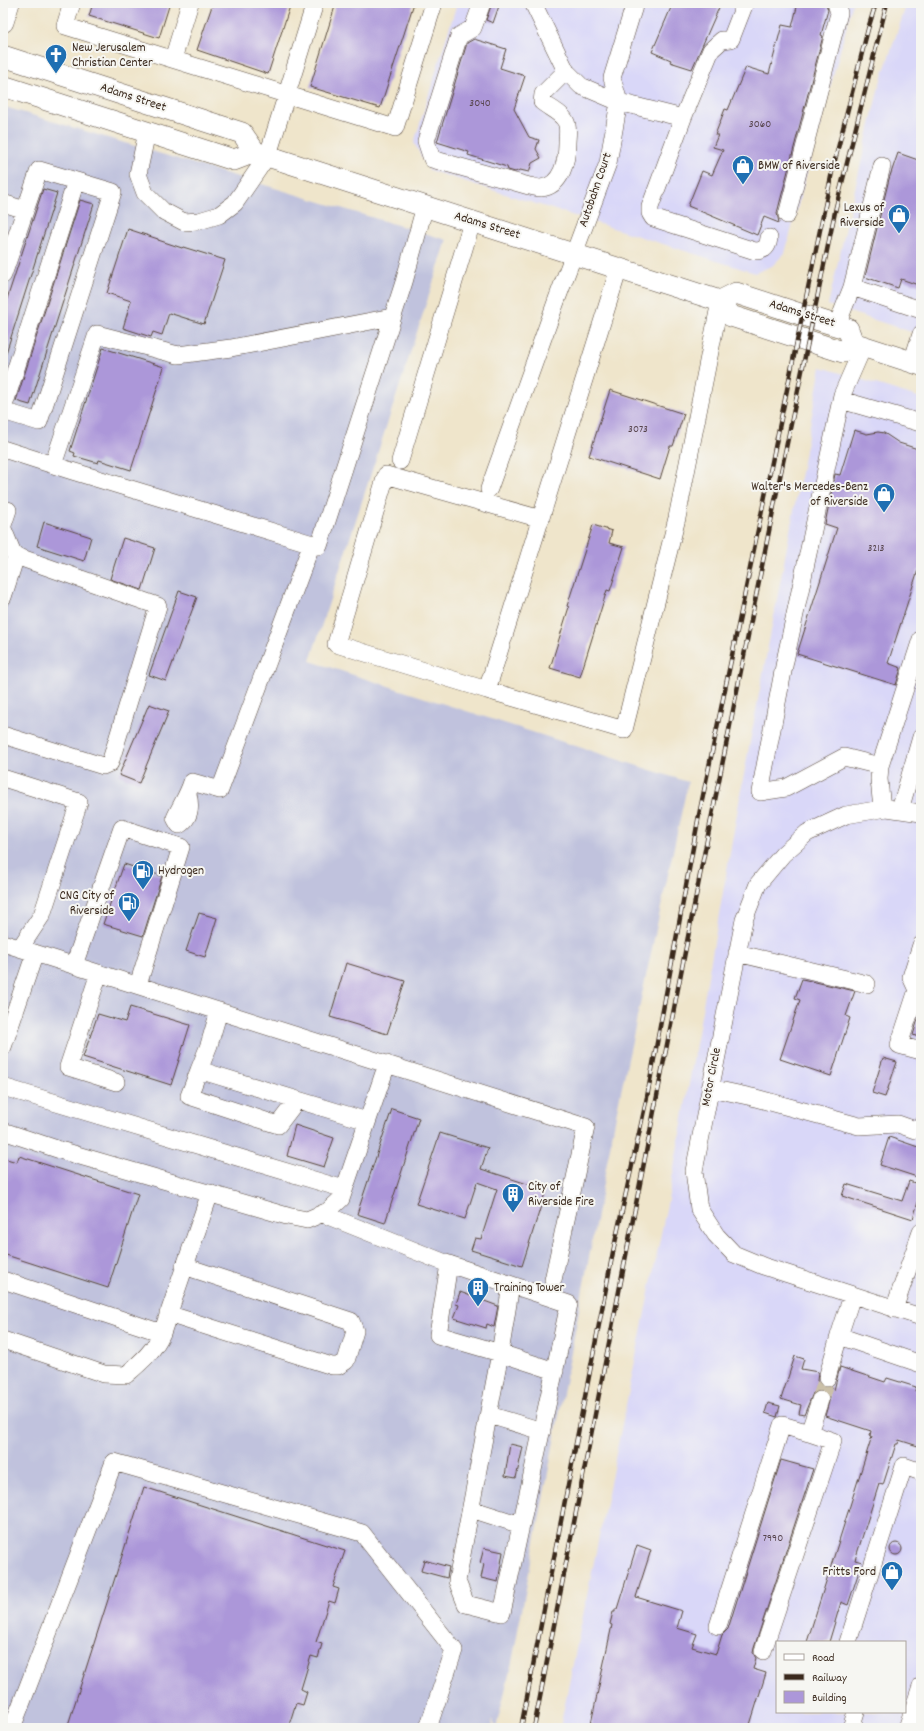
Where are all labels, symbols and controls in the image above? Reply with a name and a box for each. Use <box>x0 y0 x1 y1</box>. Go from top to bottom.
place label: New Jerusalem Christian Center <box>72 39 153 73</box>
church icon: New Jerusalem Christian Center <box>43 42 69 75</box>
street label: Adams Street <box>98 78 169 118</box>
house number: 3040 <box>469 96 491 112</box>
house number: 3060 <box>749 117 771 133</box>
street label: Autobahn Court <box>574 150 618 230</box>
shop icon: BMW of Riverside <box>730 153 756 186</box>
place label: BMW of Riverside <box>758 157 840 176</box>
place label: Lexus of Riverside <box>840 199 884 233</box>
shop icon: Lexus of Riverside <box>886 202 912 235</box>
street label: Adams Street <box>452 207 523 245</box>
street label: Adams Street <box>767 295 838 333</box>
house number: 3073 <box>628 422 648 438</box>
place label: Walter's Mercedes-Benz of Riverside <box>751 478 868 512</box>
shop icon: Walter's Mercedes-Benz of Riverside <box>871 481 897 514</box>
house number: 3213 <box>868 541 885 557</box>
fuel station icon: Hydrogen <box>130 858 156 891</box>
place label: Hydrogen <box>158 862 204 881</box>
place label: CNG City of Riverside <box>59 887 114 921</box>
fuel station icon: CNG City of Riverside <box>116 890 142 923</box>
street label: Motor Circle <box>697 1046 727 1108</box>
place label: City of Riverside Fire <box>528 1178 594 1212</box>
building icon: City of Riverside Fire <box>500 1181 526 1214</box>
building icon: Training Tower <box>465 1275 491 1308</box>
place label: Training Tower <box>494 1279 564 1298</box>
house number: 7990 <box>763 1531 783 1547</box>
shop icon: Fritts Ford <box>879 1559 905 1592</box>
place label: Fritts Ford <box>822 1563 876 1582</box>
legend <box>776 1641 906 1713</box>
text: Road <box>812 1650 834 1667</box>
text: Railway <box>812 1670 848 1687</box>
text: Building <box>812 1690 847 1707</box>

